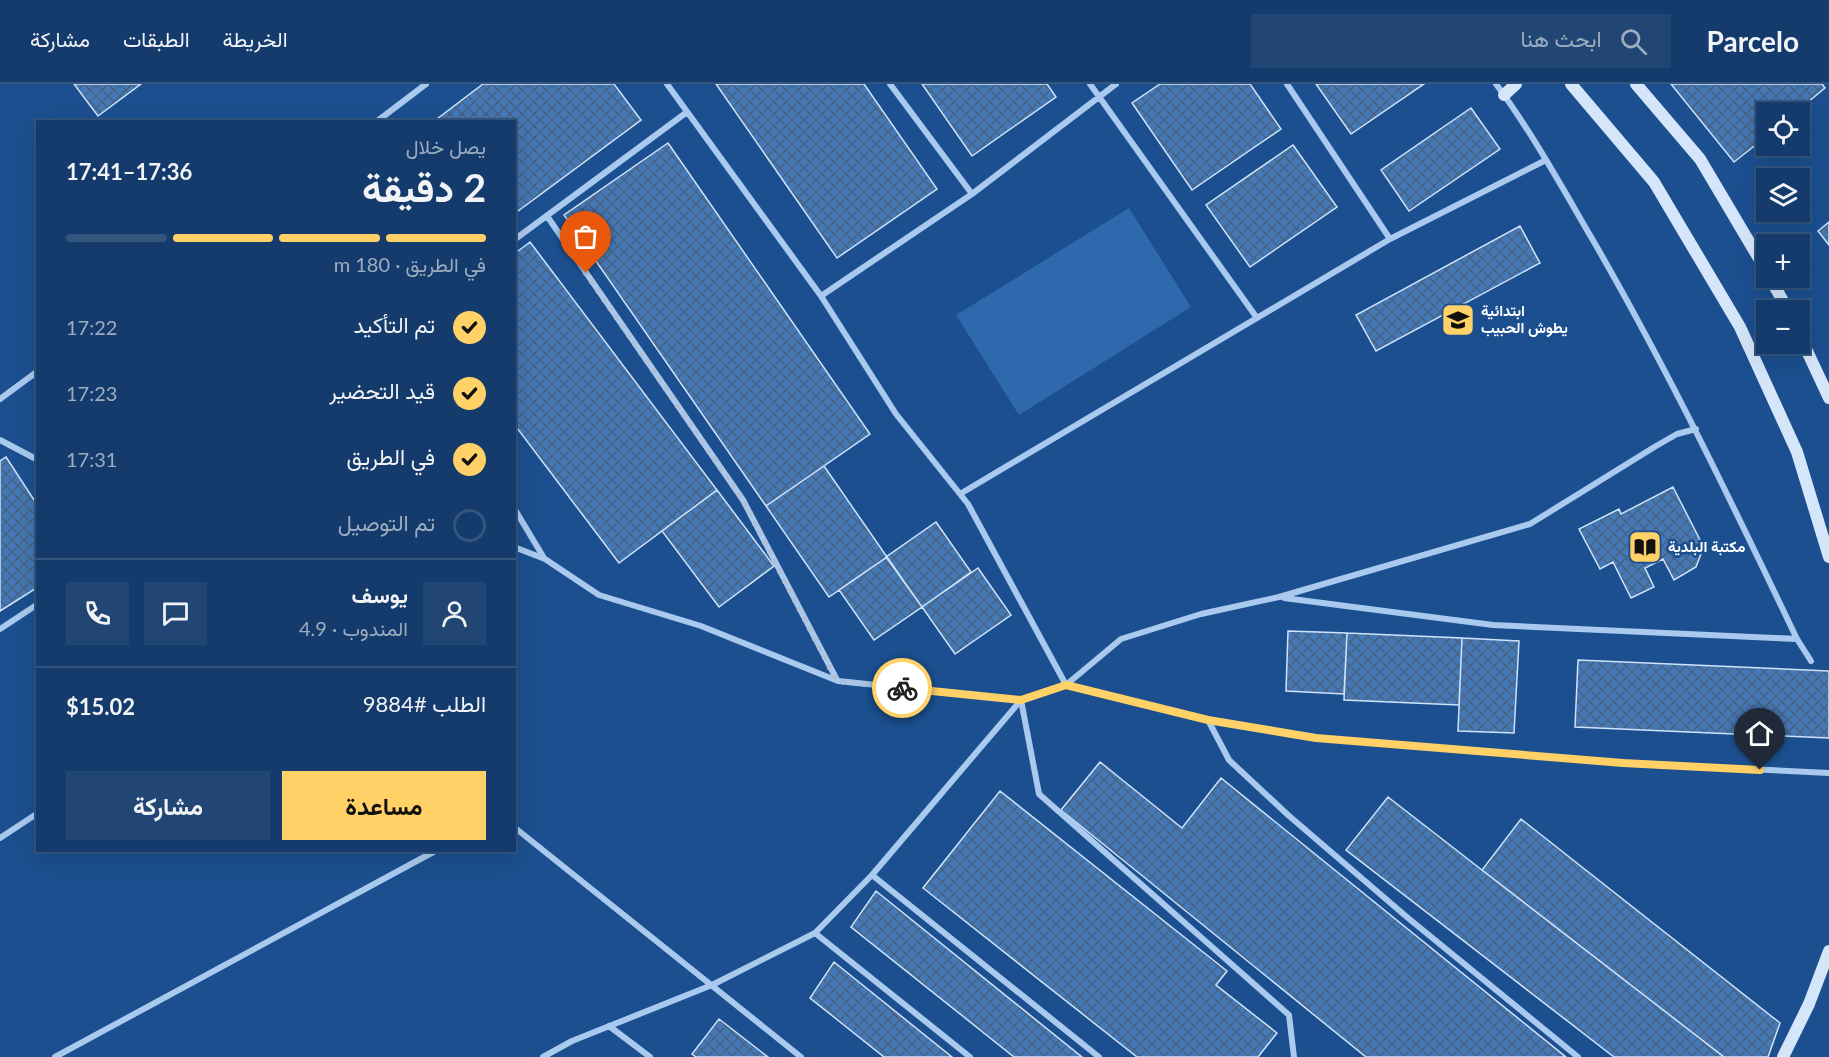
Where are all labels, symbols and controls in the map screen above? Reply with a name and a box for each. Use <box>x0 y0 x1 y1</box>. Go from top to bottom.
search box <box>1251 14 1671 68</box>
text: Parcelo <box>1707 24 1799 58</box>
text: ابحث هنا <box>1520 25 1602 52</box>
icon: search <box>1617 25 1650 58</box>
text: مشاركة <box>30 26 90 51</box>
text: الطبقات <box>123 26 190 51</box>
text: الخريطة <box>223 26 288 51</box>
map controls <box>1756 102 1810 354</box>
button: locate <box>1756 102 1810 156</box>
text: يصل خلال <box>406 134 486 158</box>
text: 17:36–17:41 <box>66 158 192 185</box>
text: 2 دقيقة <box>362 164 486 210</box>
button: layers <box>1756 168 1810 222</box>
pin <box>560 211 611 273</box>
icon: bag <box>569 220 602 253</box>
button: + <box>1756 234 1810 288</box>
text: في الطريق · 180 m <box>334 252 486 276</box>
button: − <box>1756 300 1810 354</box>
place label: ابتدائية يطوش الحبيب <box>1481 301 1568 337</box>
school or university icon: ابتدائية يطوش الحبيب <box>1440 302 1476 338</box>
text: تم التأكيد <box>354 311 435 338</box>
icon: check <box>453 311 486 344</box>
text: 17:22 <box>66 315 117 339</box>
text: قيد التحضير <box>329 377 435 404</box>
icon: check <box>453 377 486 410</box>
text: 17:23 <box>66 381 117 405</box>
text: في الطريق <box>346 443 435 470</box>
icon: check <box>453 443 486 476</box>
text: 17:31 <box>66 447 117 471</box>
text: تم التوصيل <box>338 509 435 536</box>
library icon: مكتبة البلدية <box>1627 529 1663 565</box>
place label: مكتبة البلدية <box>1668 537 1745 556</box>
text: يوسف <box>352 581 408 608</box>
button: phone <box>66 582 129 645</box>
button: chat <box>144 582 207 645</box>
button: person <box>423 582 486 645</box>
text: المندوب · 4.9 <box>299 616 408 640</box>
courier <box>872 658 932 718</box>
icon: bike <box>886 672 919 705</box>
text: الطلب #9884 <box>363 690 486 717</box>
text: $15.02 <box>66 693 135 720</box>
pin <box>1734 708 1785 770</box>
icon: home <box>1743 717 1776 750</box>
button: مشاركة <box>66 771 270 840</box>
button: مساعدة <box>282 771 486 840</box>

